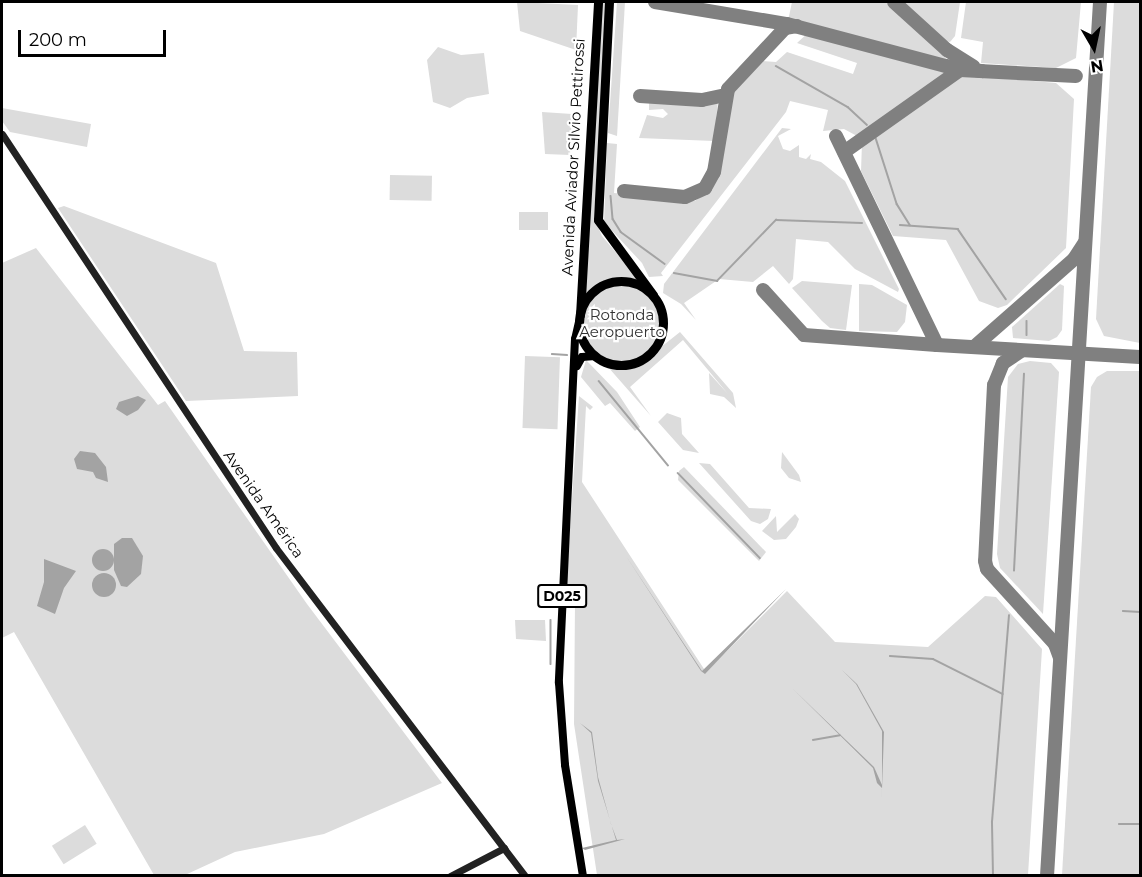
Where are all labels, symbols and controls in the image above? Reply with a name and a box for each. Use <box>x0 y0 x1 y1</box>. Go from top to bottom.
scale bar <box>21 18 170 56</box>
north arrow <box>1064 18 1124 78</box>
text: 200 m <box>29 29 87 51</box>
street label: Avenida Aviador Silvio Pettirossi <box>558 38 588 276</box>
text: N <box>1089 56 1105 77</box>
park label: Rotonda Aeropuerto <box>579 305 665 340</box>
street label: Avenida América <box>220 447 308 561</box>
road number: D025 <box>536 585 588 607</box>

